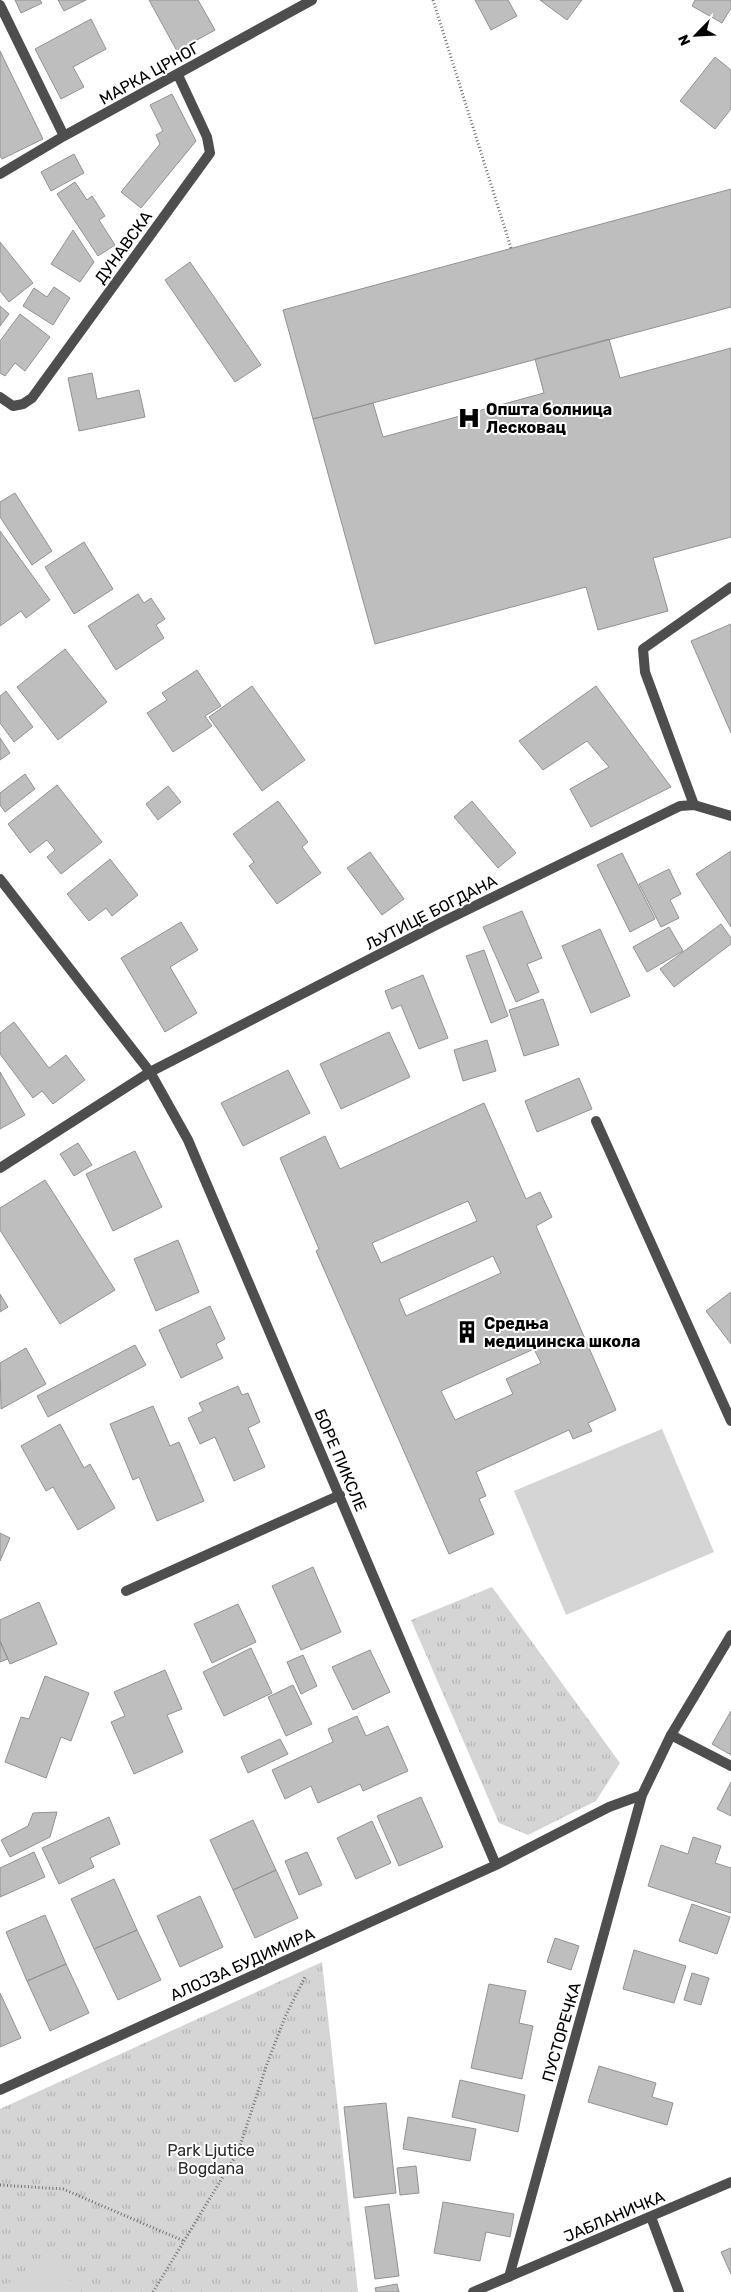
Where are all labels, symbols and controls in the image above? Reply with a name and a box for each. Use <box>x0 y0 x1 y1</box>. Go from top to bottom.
north arrow <box>671 10 721 60</box>
text: N <box>675 32 694 48</box>
street label: МАРКА ЦРНОГ <box>96 38 203 109</box>
street label: ДУНАВСКА <box>91 207 156 287</box>
place label: Општа болница Лесковац <box>486 400 612 437</box>
hospital icon: Општа болница Лесковац <box>456 405 482 431</box>
street label: ЉУТИЦЕ БОГДАНА <box>362 871 500 954</box>
place label: Средња медицинска школа <box>484 1314 640 1351</box>
building icon: Средња медицинска школа <box>454 1319 480 1345</box>
street label: БОРЕ ПИКСЛЕ <box>310 1406 371 1514</box>
street label: АЛОЈЗА БУДИМИРА <box>167 1924 318 2005</box>
street label: ПУСТОРЕЧКА <box>538 1980 585 2084</box>
park label: Park Ljutice Bogdana <box>167 2141 255 2178</box>
street label: ЈАБЛАНИЧКА <box>561 2187 668 2246</box>

